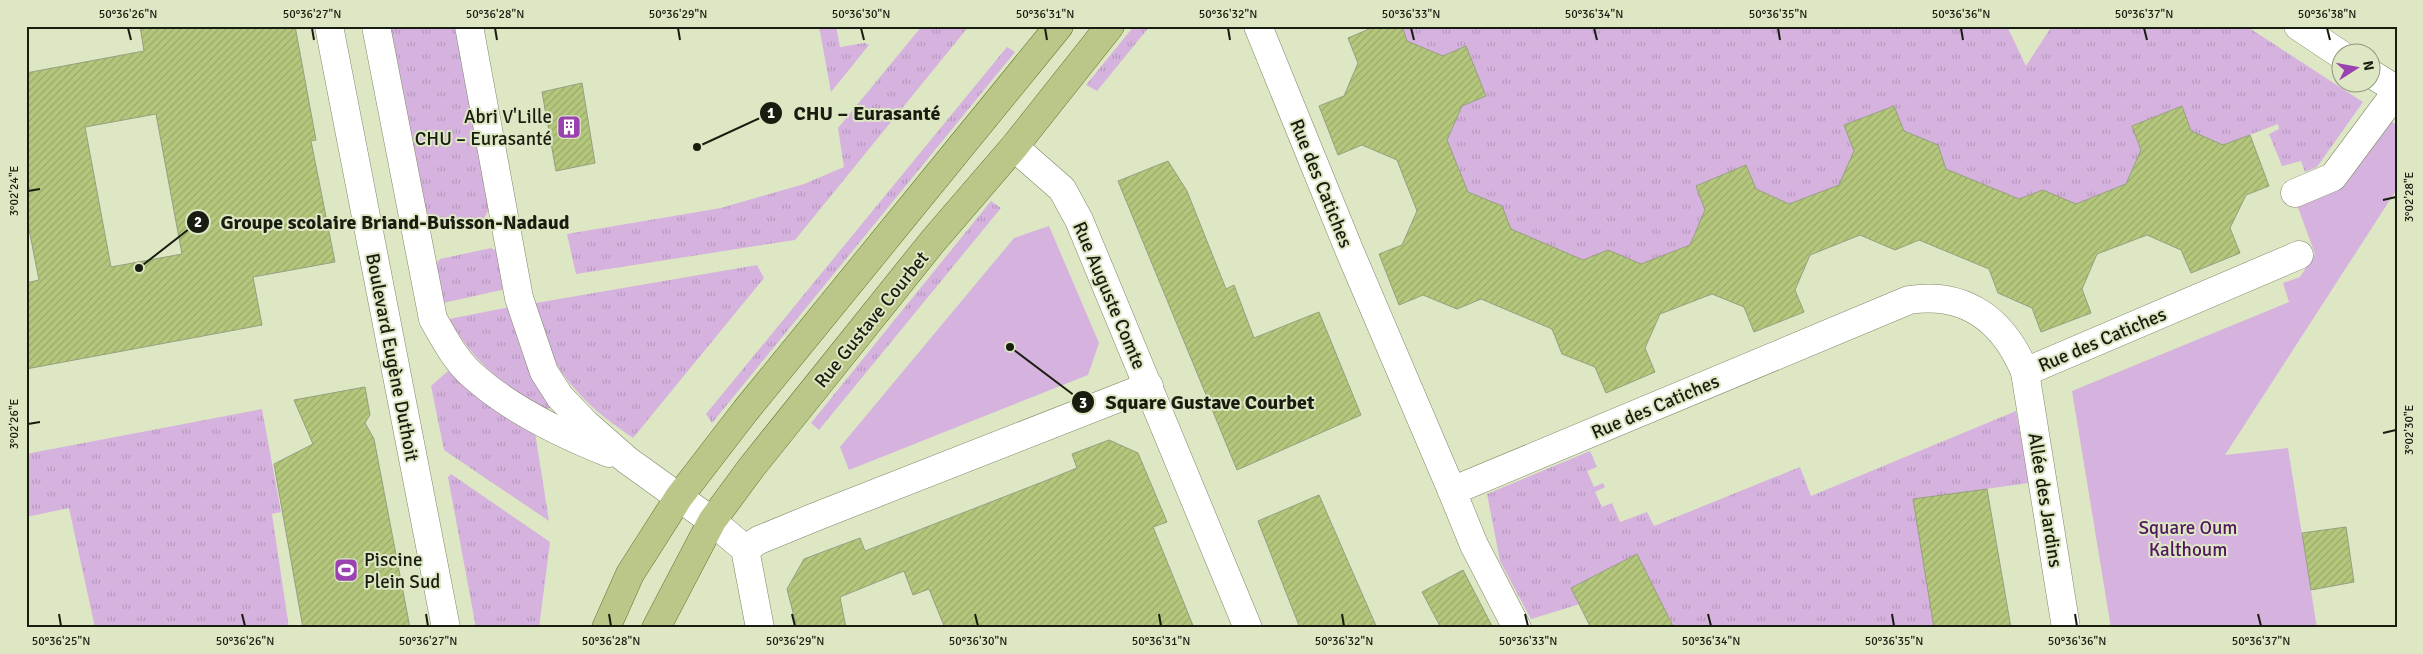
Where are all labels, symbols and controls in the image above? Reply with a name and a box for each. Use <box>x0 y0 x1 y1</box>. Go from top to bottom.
text: 50°36'26"N <box>99 7 157 22</box>
text: 50°36'27"N <box>283 7 341 22</box>
text: 50°36'28"N <box>466 7 524 22</box>
text: 50°36'29"N <box>649 7 707 22</box>
text: 50°36'30"N <box>832 7 890 22</box>
text: 50°36'31"N <box>1016 7 1074 22</box>
text: 50°36'32"N <box>1199 7 1257 22</box>
text: 50°36'33"N <box>1382 7 1440 22</box>
text: 50°36'34"N <box>1565 7 1623 22</box>
text: 50°36'35"N <box>1749 7 1807 22</box>
text: 50°36'36"N <box>1932 7 1990 22</box>
text: 50°36'37"N <box>2115 7 2173 22</box>
text: 50°36'38"N <box>2298 7 2356 22</box>
north arrow <box>2330 42 2380 92</box>
text: N <box>2359 59 2378 72</box>
callout: CHU – Eurasanté <box>758 96 950 131</box>
text: CHU – Eurasanté <box>794 101 940 126</box>
text: 1 <box>767 104 775 122</box>
place label: Abri V'Lille CHU – Eurasanté <box>415 105 552 151</box>
building icon: Abri V'Lille CHU – Eurasanté <box>556 114 582 140</box>
street label: Rue des Catiches <box>1284 115 1358 251</box>
text: 3°02'24"E <box>7 165 22 216</box>
text: 3°02'28"E <box>2402 171 2417 222</box>
callout: Groupe scolaire Briand-Buisson-Nadaud <box>185 204 579 239</box>
text: Groupe scolaire Briand-Buisson-Nadaud <box>220 210 570 235</box>
text: 2 <box>194 213 202 231</box>
street label: Rue Auguste Comte <box>1067 218 1151 373</box>
street label: Rue Gustave Courbet <box>809 246 934 393</box>
street label: Boulevard Eugène Duthoit <box>360 251 424 464</box>
street label: Rue des Catiches <box>2035 302 2170 378</box>
street label: Rue des Catiches <box>1588 369 1723 445</box>
callout: Square Gustave Courbet <box>1070 385 1324 420</box>
text: Square Gustave Courbet <box>1106 390 1315 415</box>
text: 3 <box>1079 394 1087 412</box>
text: 3°02'26"E <box>7 398 22 449</box>
text: 3°02'30"E <box>2402 404 2417 455</box>
street label: Allée des Jardins <box>2023 431 2067 569</box>
park label: Square Oum Kalthoum <box>2139 516 2238 562</box>
place label: Piscine Plein Sud <box>364 548 440 594</box>
sports icon: Piscine Plein Sud <box>333 557 359 583</box>
text: 50°36'25"N <box>32 634 90 649</box>
text: 50°36'26"N <box>216 634 274 649</box>
text: 50°36'27"N <box>399 634 457 649</box>
text: 50°36'28"N <box>582 634 640 649</box>
text: 50°36'29"N <box>766 634 824 649</box>
text: 50°36'30"N <box>949 634 1007 649</box>
text: 50°36'31"N <box>1132 634 1190 649</box>
text: 50°36'32"N <box>1315 634 1373 649</box>
text: 50°36'33"N <box>1499 634 1557 649</box>
text: 50°36'34"N <box>1682 634 1740 649</box>
text: 50°36'35"N <box>1865 634 1923 649</box>
text: 50°36'36"N <box>2048 634 2106 649</box>
text: 50°36'37"N <box>2232 634 2290 649</box>

